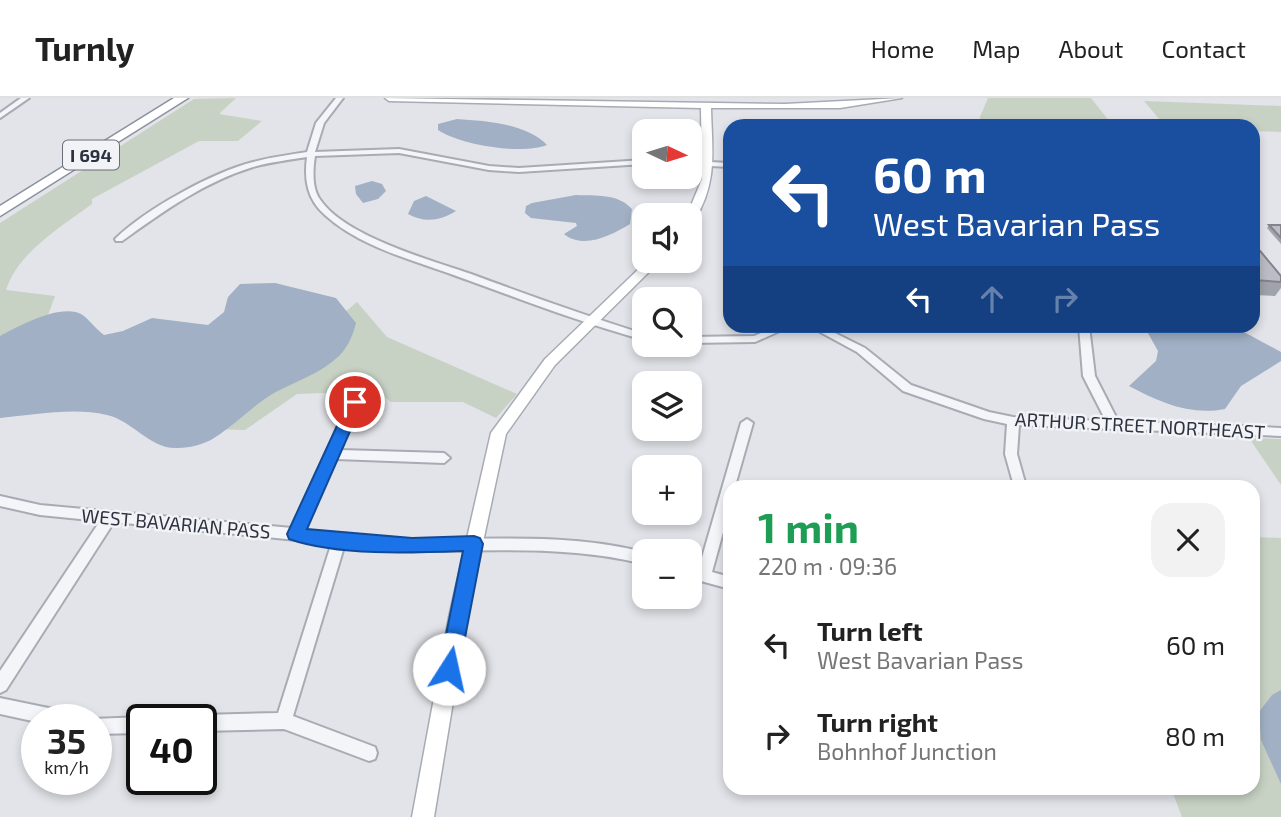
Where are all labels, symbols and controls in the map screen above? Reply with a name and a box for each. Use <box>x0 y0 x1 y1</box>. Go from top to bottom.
text: Turnly <box>35 28 134 68</box>
text: Home <box>871 34 934 63</box>
text: Map <box>972 34 1020 63</box>
text: About <box>1058 34 1124 63</box>
text: Contact <box>1162 34 1246 63</box>
north arrow <box>632 119 702 189</box>
map controls <box>632 119 702 609</box>
road number: I 694 <box>63 140 119 170</box>
text: 60 m <box>873 144 987 203</box>
icon: left <box>758 147 849 238</box>
button: sound <box>632 203 702 273</box>
text: West Bavarian Pass <box>873 204 1160 242</box>
icon: left <box>900 280 938 318</box>
icon: ahead <box>973 280 1011 318</box>
icon: right <box>1046 280 1084 318</box>
button: search <box>632 287 702 357</box>
button: layers <box>632 371 702 441</box>
pin <box>325 372 385 432</box>
icon: arrive <box>336 383 374 421</box>
street label: ARTHUR STREET NORTHEAST <box>1014 407 1266 443</box>
button: + <box>632 455 702 525</box>
text: 1 min <box>758 501 859 551</box>
street label: WEST BAVARIAN PASS <box>81 503 271 543</box>
button: close <box>1151 503 1225 577</box>
button: − <box>632 539 702 609</box>
text: 220 m · 09:36 <box>758 552 897 580</box>
text: Turn left <box>817 615 923 646</box>
icon: left <box>758 626 796 664</box>
text: 60 m <box>1166 629 1225 660</box>
position arrow <box>412 632 486 706</box>
text: West Bavarian Pass <box>817 646 1023 674</box>
speed limit sign: 40 <box>126 704 217 795</box>
text: Turn right <box>817 706 938 737</box>
icon: right <box>758 717 796 755</box>
text: 35 <box>47 719 86 761</box>
text: 80 m <box>1165 720 1225 751</box>
text: Bohnhof Junction <box>817 737 997 765</box>
text: km/h <box>44 756 89 778</box>

